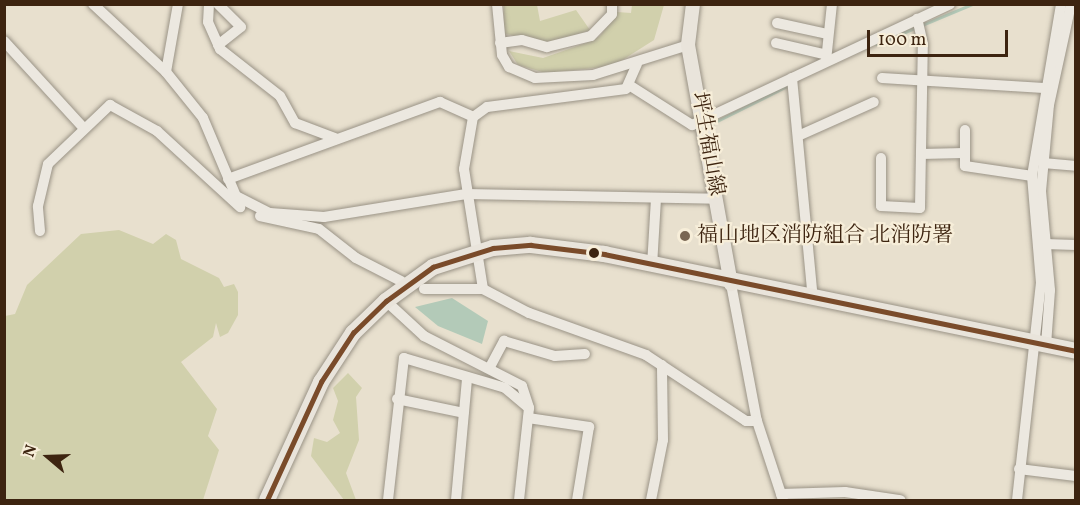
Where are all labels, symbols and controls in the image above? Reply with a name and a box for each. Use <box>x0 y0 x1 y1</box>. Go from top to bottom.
scale bar <box>870 18 1011 56</box>
text: 100 m <box>878 28 927 53</box>
street label: 坪生福山線 <box>685 90 729 198</box>
place label: 福山地区消防組合 北消防署 <box>697 223 953 249</box>
marker: 福山地区消防組合 北消防署 <box>678 229 692 243</box>
unlabelled marker <box>588 247 600 259</box>
north arrow <box>18 427 78 487</box>
text: N <box>19 442 43 460</box>

